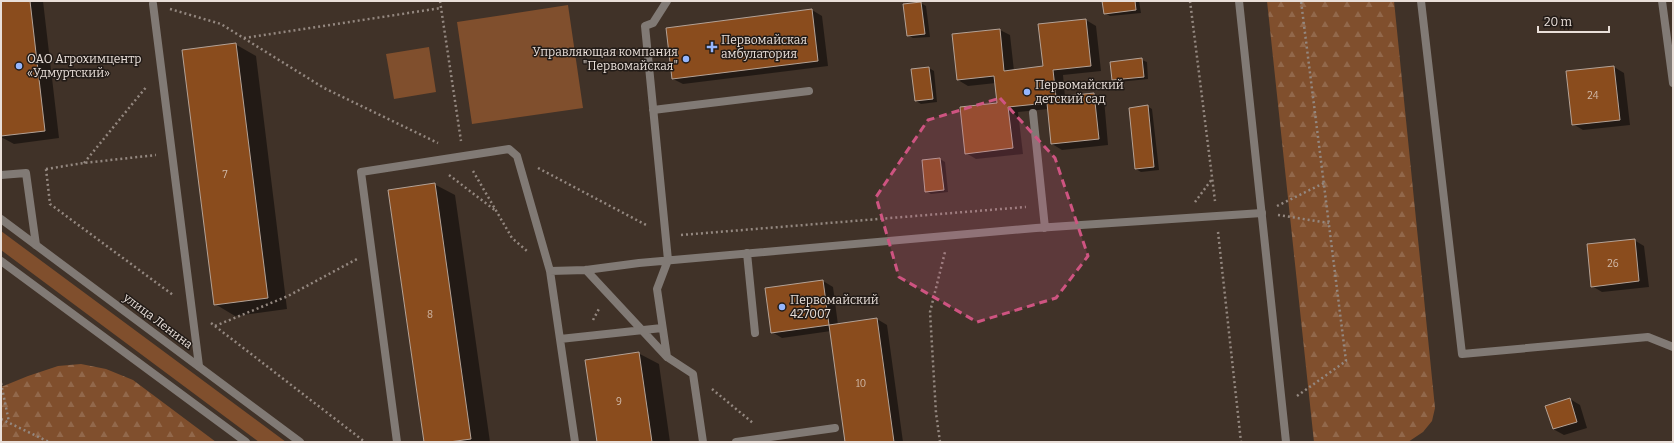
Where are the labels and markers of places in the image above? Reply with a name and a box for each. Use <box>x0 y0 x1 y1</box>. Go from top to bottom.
place label: Первомайская амбулатория <box>721 33 807 61</box>
marker: Первомайская амбулатория <box>706 41 718 53</box>
place label: Управляющая компания "Первомайская" <box>533 45 678 73</box>
place label: ОАО Агрохимцентр «Удмуртский» <box>27 52 141 80</box>
marker: Управляющая компания "Первомайская" <box>681 54 691 64</box>
marker: ОАО Агрохимцентр «Удмуртский» <box>14 61 24 71</box>
place label: Первомайский детский сад <box>1035 78 1124 106</box>
marker: Первомайский детский сад <box>1022 87 1032 97</box>
place label: Первомайский 427007 <box>790 293 879 321</box>
marker: Первомайский 427007 <box>777 302 787 312</box>

